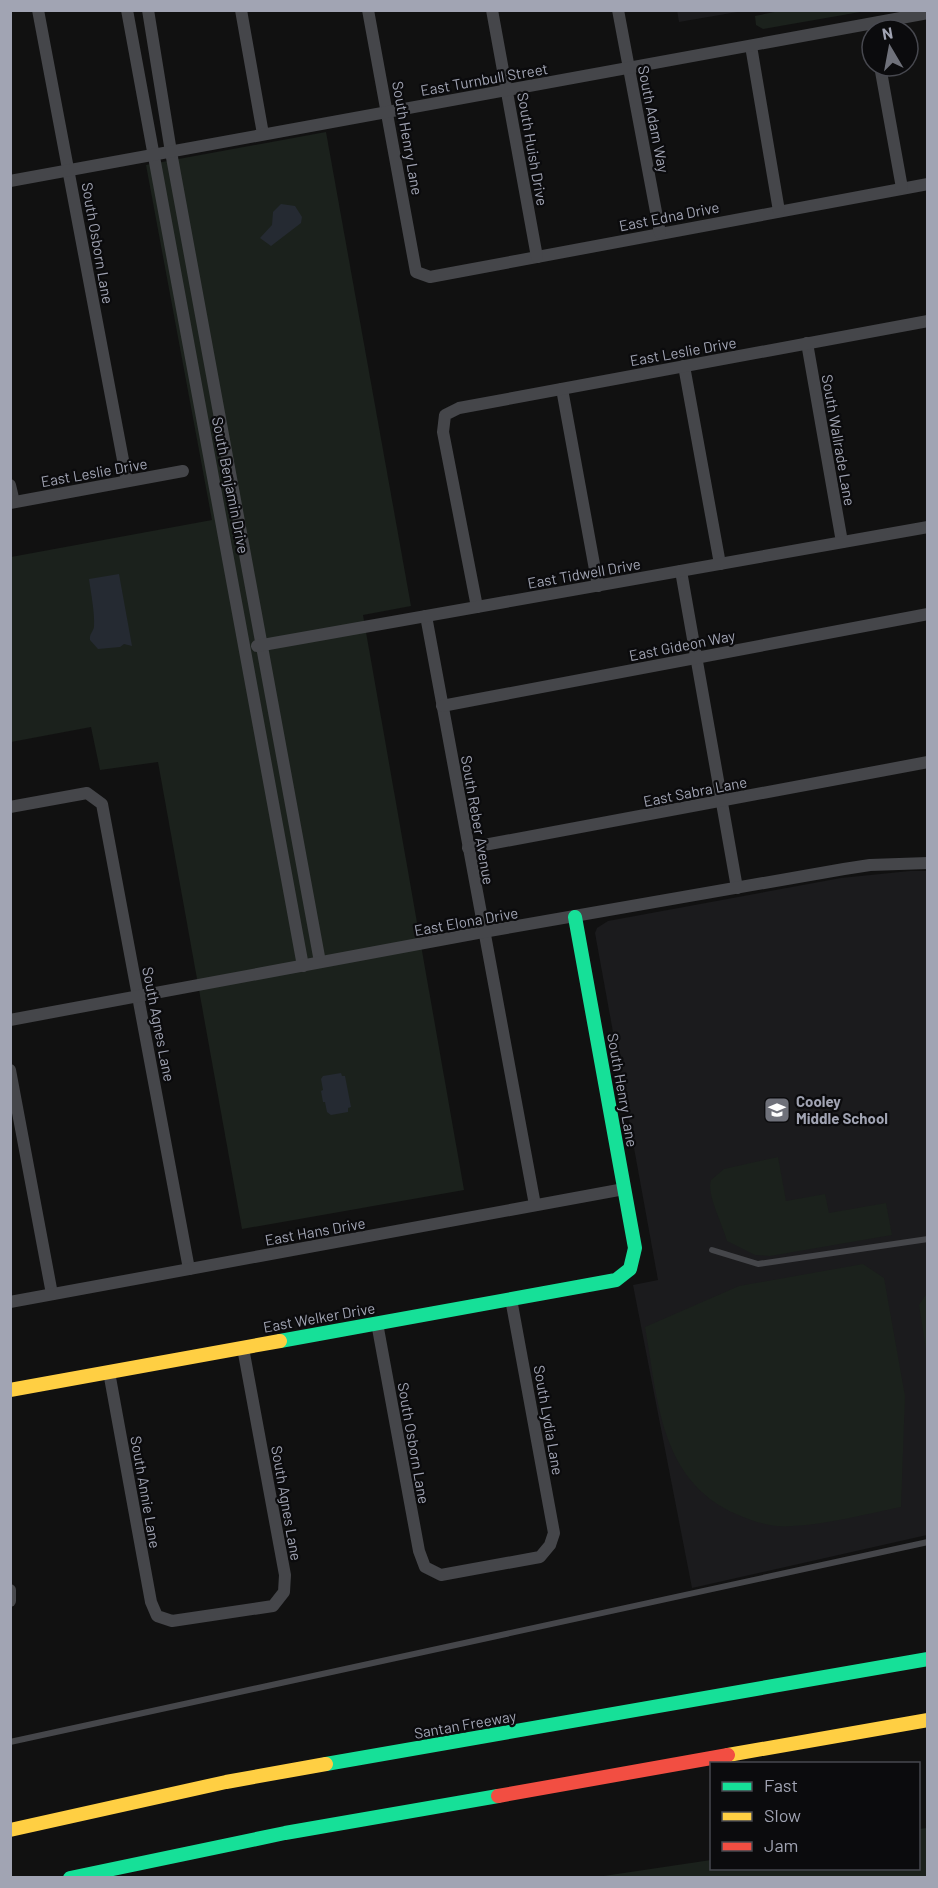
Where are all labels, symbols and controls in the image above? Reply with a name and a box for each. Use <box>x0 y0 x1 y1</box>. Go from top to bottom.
north arrow <box>860 18 920 78</box>
text: N <box>880 22 894 43</box>
street label: East Turnbull Street <box>419 59 549 99</box>
street label: South Adam Way <box>635 64 673 174</box>
street label: South Henry Lane <box>389 80 427 196</box>
street label: South Huish Drive <box>514 91 552 207</box>
street label: South Osborn Lane <box>78 181 118 305</box>
street label: East Edna Drive <box>617 197 721 235</box>
street label: East Leslie Drive <box>628 333 738 369</box>
street label: South Wallrade Lane <box>819 373 859 507</box>
street label: South Benjamin Drive <box>209 415 253 555</box>
street label: East Leslie Drive <box>39 454 149 490</box>
street label: East Tidwell Drive <box>526 554 642 592</box>
street label: East Gideon Way <box>627 626 737 664</box>
street label: South Reber Avenue <box>458 754 498 886</box>
street label: East Sabra Lane <box>642 772 748 810</box>
street label: East Elona Drive <box>413 903 519 939</box>
street label: South Agnes Lane <box>139 965 179 1083</box>
street label: South Henry Lane <box>604 1032 642 1148</box>
place label: Cooley Middle School <box>796 1092 888 1127</box>
school or university icon: Cooley Middle School <box>762 1095 792 1125</box>
street label: East Hans Drive <box>263 1213 367 1249</box>
street label: East Welker Drive <box>262 1298 376 1336</box>
street label: South Lydia Lane <box>530 1364 568 1476</box>
street label: South Osborn Lane <box>394 1381 434 1505</box>
street label: South Annie Lane <box>127 1434 165 1550</box>
street label: South Agnes Lane <box>268 1444 306 1562</box>
street label: Santan Freeway <box>413 1706 518 1742</box>
legend <box>710 1762 920 1870</box>
text: Fast <box>764 1774 798 1796</box>
text: Slow <box>764 1804 801 1826</box>
text: Jam <box>764 1834 798 1856</box>

